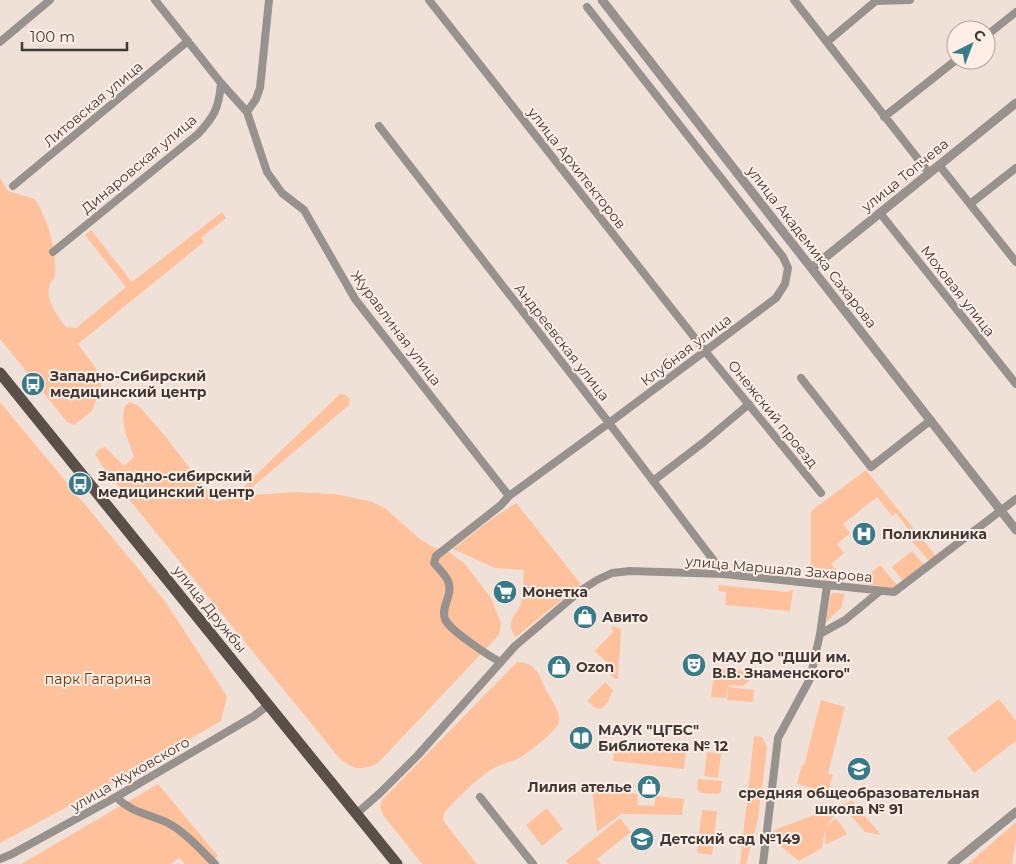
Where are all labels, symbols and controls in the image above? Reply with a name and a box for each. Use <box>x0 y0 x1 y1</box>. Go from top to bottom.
scale bar <box>22 20 128 52</box>
north arrow <box>946 20 996 70</box>
text: С <box>970 25 990 45</box>
text: 100 m <box>30 27 75 46</box>
street label: Литовская улица <box>40 57 146 151</box>
street label: улица Архитекторов <box>523 103 630 232</box>
street label: Динаровская улица <box>78 110 200 218</box>
street label: улица Топчева <box>857 134 952 216</box>
street label: улица Академика Сахарова <box>742 162 881 332</box>
street label: Моховая улица <box>917 242 999 340</box>
street label: Журавлиная улица <box>347 267 445 389</box>
street label: Андреевская улица <box>510 280 614 404</box>
street label: Клубная улица <box>637 310 735 390</box>
street label: Онежский проезд <box>724 357 822 471</box>
place label: Западно-Сибирский медицинский центр <box>49 367 207 401</box>
bus stop icon: Западно-Сибирский медицинский центр <box>20 371 46 397</box>
place label: Западно-сибирский медицинский центр <box>97 467 255 501</box>
bus stop icon: Западно-сибирский медицинский центр <box>67 471 93 497</box>
hospital icon: Поликлиника <box>851 521 877 547</box>
place label: Поликлиника <box>882 525 987 543</box>
street label: улица Маршала Захарова <box>684 552 873 586</box>
street label: улица Дружбы <box>169 561 251 656</box>
supermarket icon: Монетка <box>492 579 518 605</box>
place label: Монетка <box>522 583 588 601</box>
shop icon: Авито <box>572 604 598 630</box>
place label: Авито <box>602 608 648 626</box>
place label: МАУ ДО "ДШИ им. В.В. Знаменского" <box>712 648 851 682</box>
theatre icon: МАУ ДО "ДШИ им. В.В. Знаменского" <box>681 652 707 678</box>
shop icon: Ozon <box>546 654 572 680</box>
place label: Ozon <box>576 658 614 676</box>
park label: парк Гагарина <box>45 670 151 688</box>
place label: МАУК "ЦГБС" Библиотека № 12 <box>598 721 728 755</box>
library icon: МАУК "ЦГБС" Библиотека № 12 <box>568 725 594 751</box>
street label: улица Жуковского <box>67 733 193 816</box>
school or university icon: средняя общеобразовательная школа № 91 <box>846 756 872 782</box>
shop icon: Лилия ателье <box>636 774 662 800</box>
place label: Лилия ателье <box>527 778 632 796</box>
place label: средняя общеобразовательная школа № 91 <box>739 784 979 818</box>
school or university icon: Детский сад №149 <box>629 826 655 852</box>
place label: Детский сад №149 <box>660 830 801 848</box>

